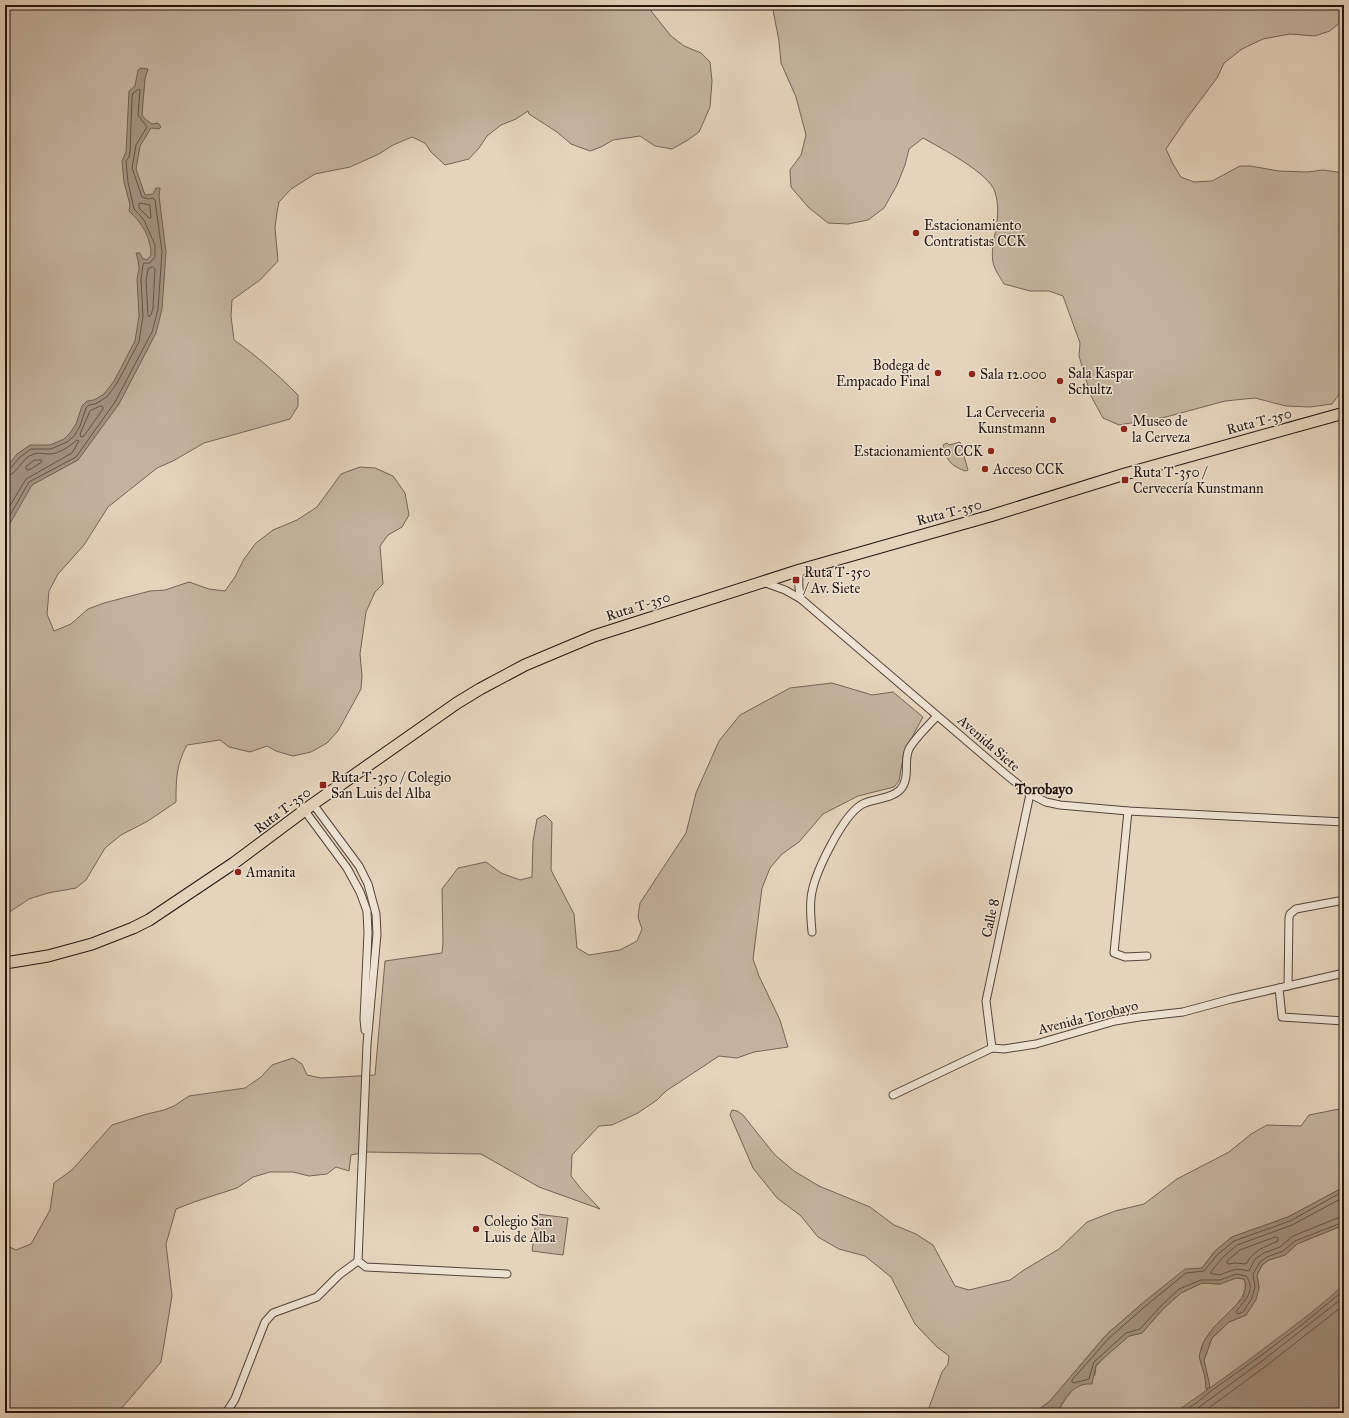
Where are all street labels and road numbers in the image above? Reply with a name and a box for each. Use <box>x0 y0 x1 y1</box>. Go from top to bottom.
street label: Ruta T-350 <box>1225 405 1294 438</box>
street label: Ruta T-350 <box>915 496 984 529</box>
street label: Ruta T-350 <box>604 588 672 625</box>
street label: Avenida Siete <box>953 711 1023 775</box>
street label: Ruta T-350 <box>251 784 314 837</box>
street label: Calle 8 <box>978 897 1003 939</box>
street label: Avenida Torobayo <box>1035 997 1140 1038</box>

